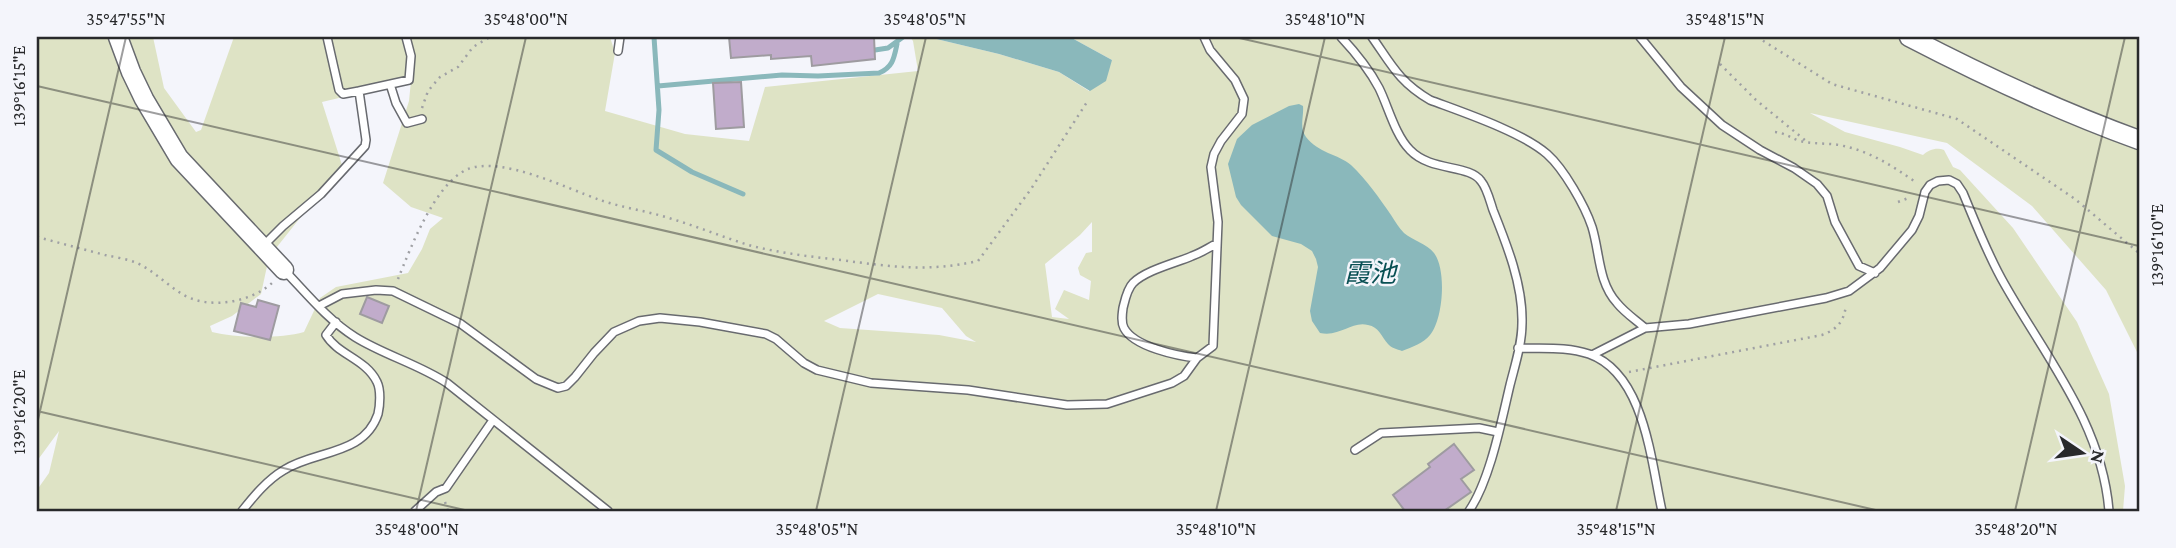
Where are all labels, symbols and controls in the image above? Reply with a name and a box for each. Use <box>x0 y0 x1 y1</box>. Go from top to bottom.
text: 35°47'55"N <box>86 9 166 29</box>
text: 35°48'00"N <box>484 9 568 29</box>
text: 35°48'05"N <box>884 9 967 29</box>
text: 35°48'10"N <box>1285 9 1366 29</box>
text: 35°48'15"N <box>1685 9 1765 29</box>
text: 139°16'15"E <box>9 45 29 126</box>
text: 139°16'10"E <box>2147 204 2167 286</box>
water label: 霞池 <box>1344 259 1399 288</box>
text: 139°16'20"E <box>9 369 29 454</box>
north arrow <box>2046 419 2116 489</box>
text: N <box>2086 448 2110 465</box>
text: 35°48'00"N <box>375 519 459 539</box>
text: 35°48'05"N <box>776 519 859 539</box>
text: 35°48'10"N <box>1176 519 1257 539</box>
text: 35°48'15"N <box>1576 519 1656 539</box>
text: 35°48'20"N <box>1974 519 2058 539</box>

